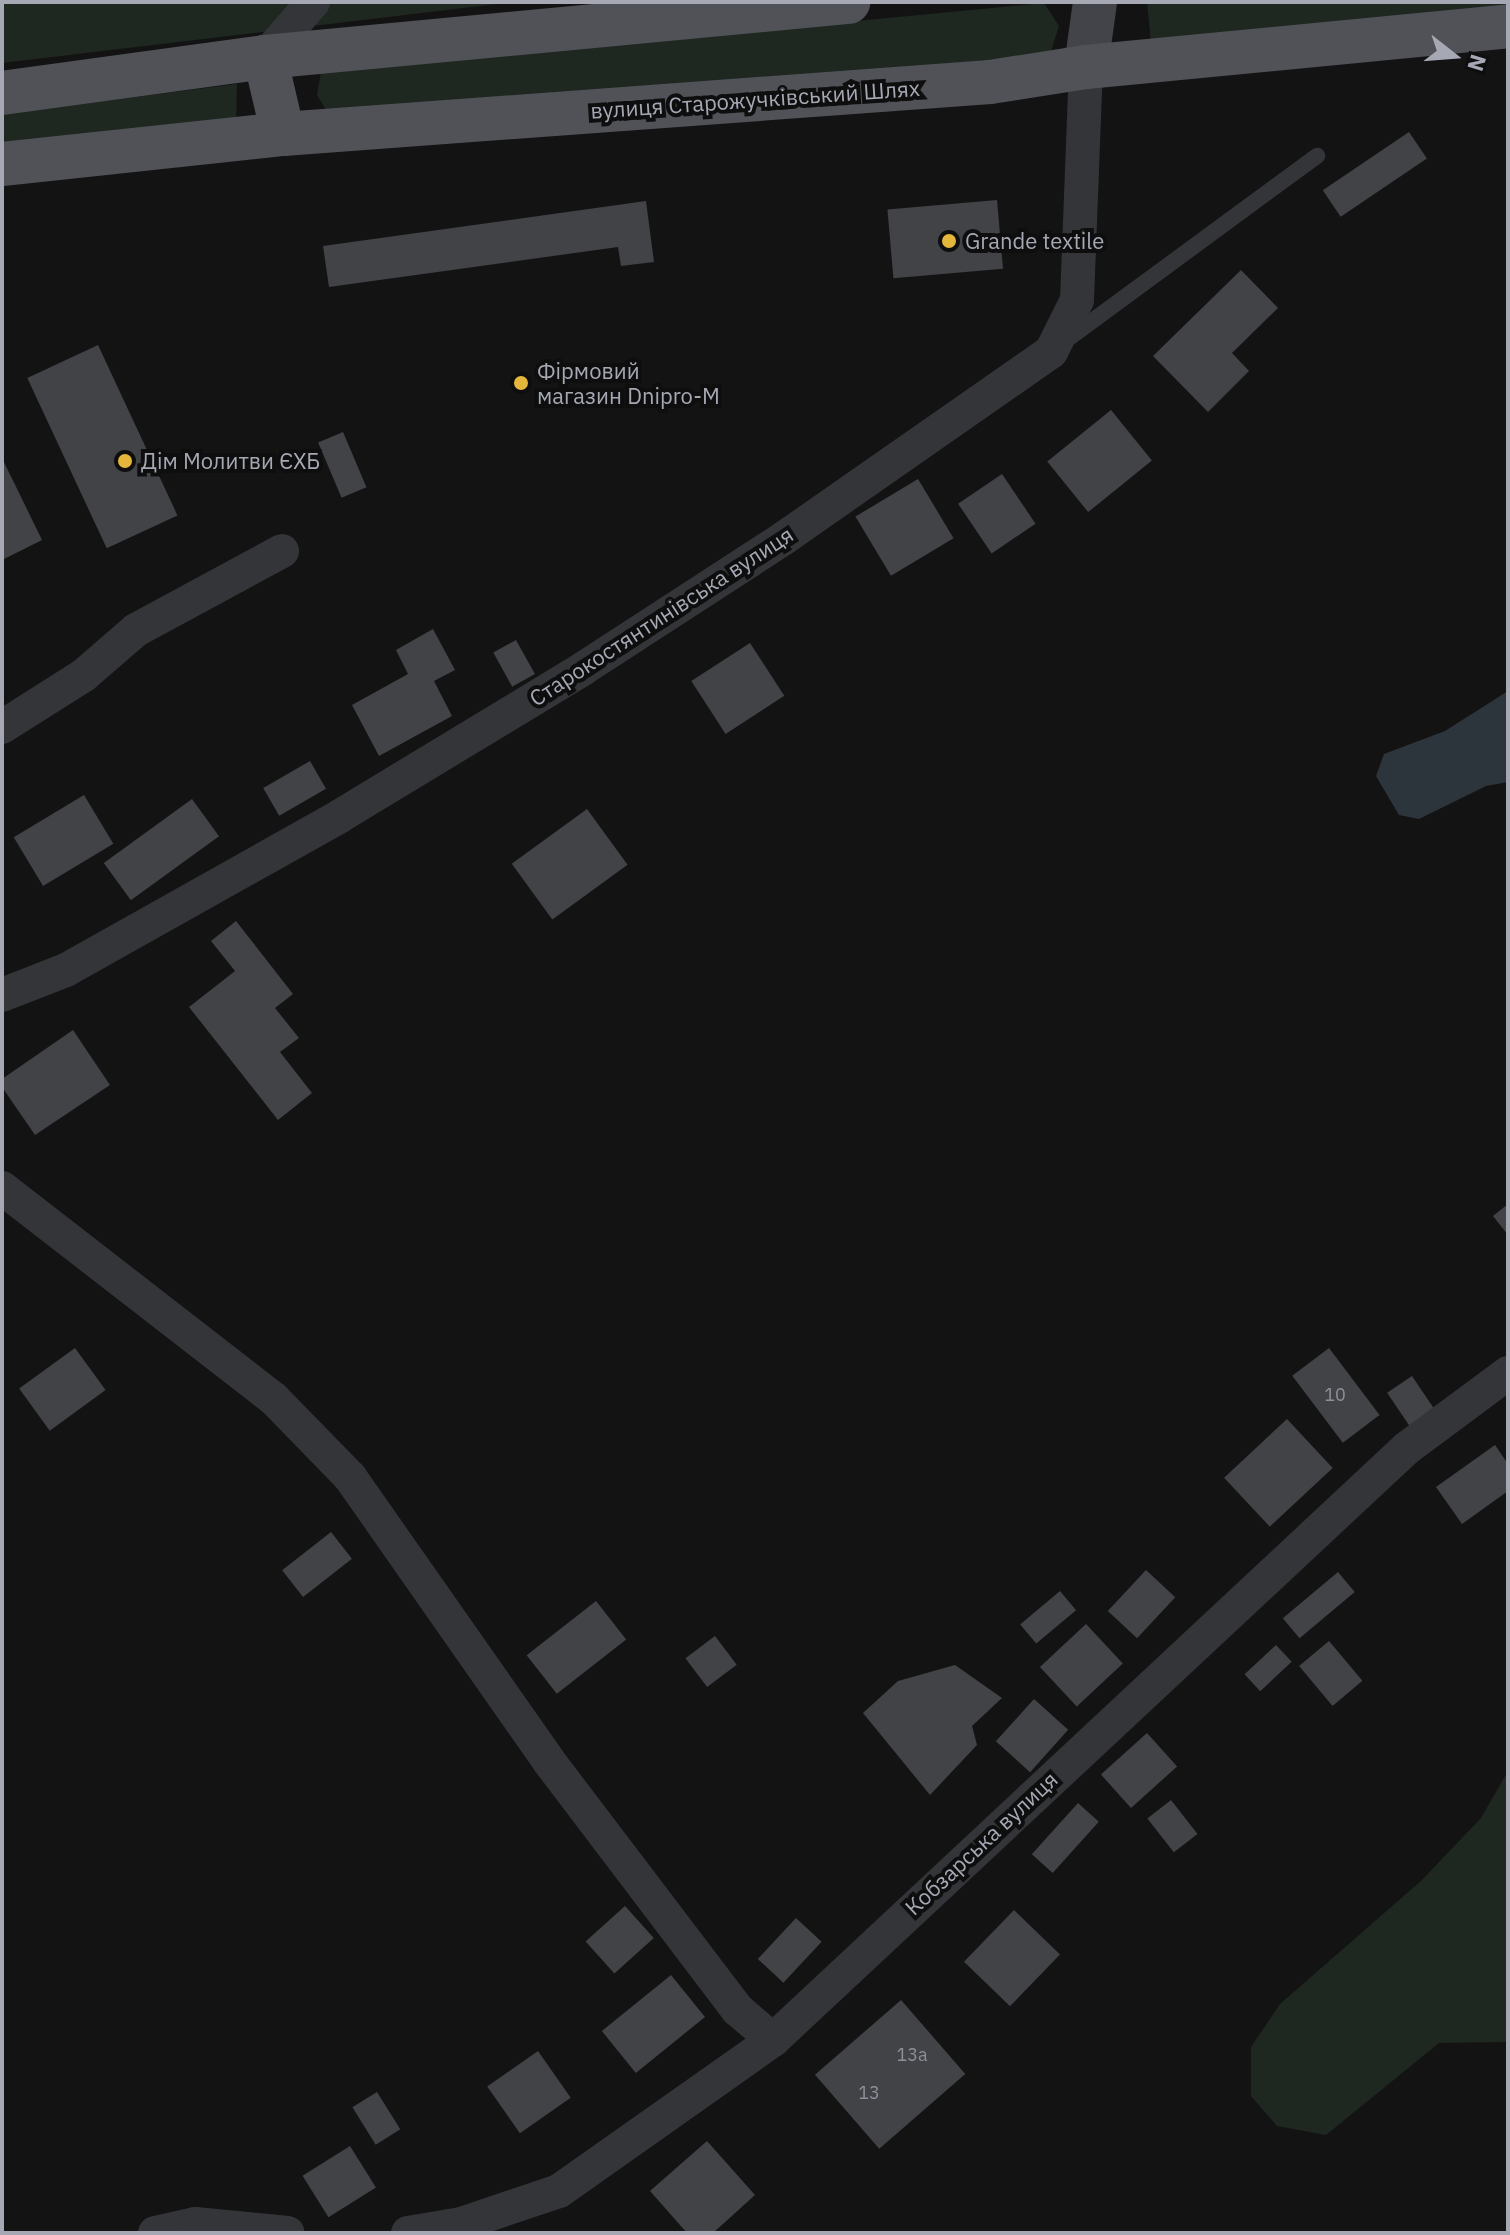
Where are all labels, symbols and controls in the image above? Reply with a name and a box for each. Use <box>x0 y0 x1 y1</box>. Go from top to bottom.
north arrow <box>1414 16 1494 96</box>
text: N <box>1461 51 1494 75</box>
street label: вулиця Старожучківський Шлях <box>589 74 921 124</box>
place label: Grande textile <box>965 228 1104 254</box>
marker: Grande textile <box>940 232 958 250</box>
place label: Фірмовий магазин Dnipro-M <box>537 357 720 408</box>
marker: Фірмовий магазин Dnipro-M <box>512 374 530 392</box>
place label: Дім Молитви ЄХБ <box>141 448 320 474</box>
marker: Дім Молитви ЄХБ <box>116 452 134 470</box>
street label: Старокостянтинівська вулиця <box>524 521 798 711</box>
house number: 10 <box>1324 1384 1346 1406</box>
street label: Кобзарська вулиця <box>899 1766 1063 1920</box>
house number: 13а <box>896 2044 928 2066</box>
house number: 13 <box>858 2082 880 2104</box>

